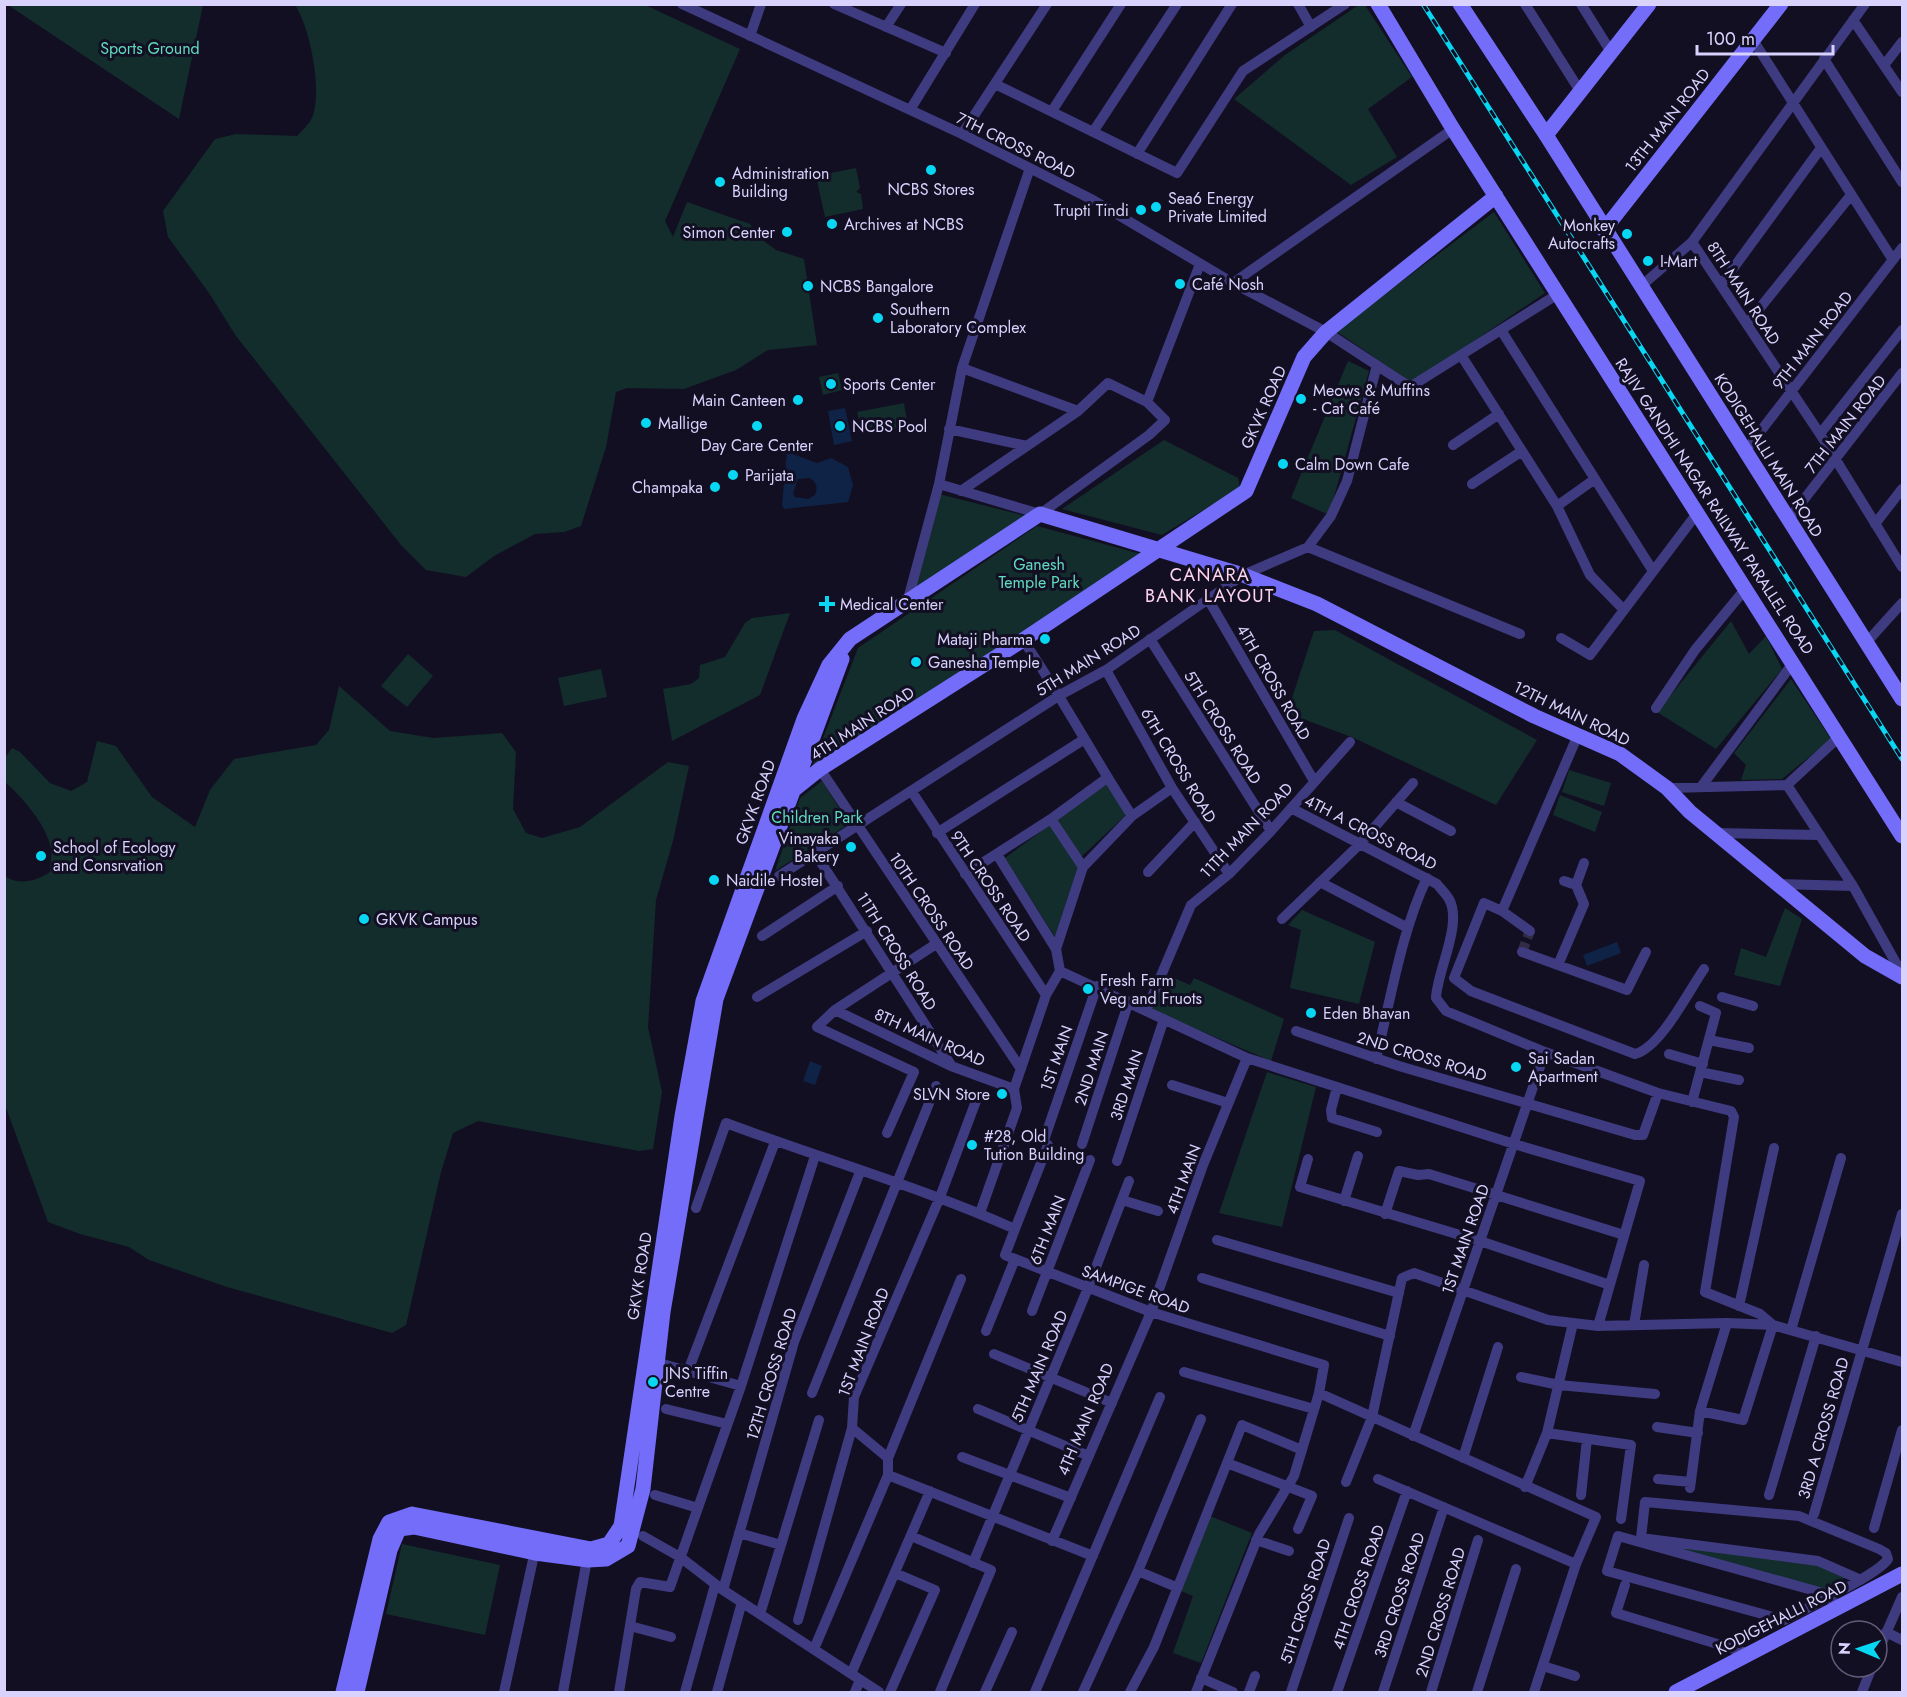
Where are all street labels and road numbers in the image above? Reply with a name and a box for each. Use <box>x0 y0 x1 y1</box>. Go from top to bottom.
street label: 13TH MAIN ROAD <box>1619 63 1715 177</box>
street label: 7TH CROSS ROAD <box>952 107 1079 184</box>
street label: 8TH MAIN ROAD <box>1701 237 1786 350</box>
street label: 9TH MAIN ROAD <box>1767 286 1858 395</box>
street label: RAJIV GANDHI NAGAR RAILWAY PARALLEL ROAD <box>1610 354 1819 659</box>
street label: GKVK ROAD <box>1235 362 1292 452</box>
street label: KODIGEHALLI MAIN ROAD <box>1709 369 1829 542</box>
street label: 7TH MAIN ROAD <box>1799 370 1891 479</box>
street label: 5TH MAIN ROAD <box>1031 619 1145 702</box>
street label: 4TH CROSS ROAD <box>1231 620 1316 745</box>
street label: 5TH CROSS ROAD <box>1178 666 1267 789</box>
street label: 12TH MAIN ROAD <box>1510 675 1634 752</box>
street label: 4TH MAIN ROAD <box>806 681 919 766</box>
street label: 6TH CROSS ROAD <box>1135 703 1222 827</box>
street label: GKVK ROAD <box>729 756 782 848</box>
street label: 11TH MAIN ROAD <box>1195 777 1298 883</box>
street label: 4TH A CROSS ROAD <box>1301 789 1441 876</box>
street label: 9TH CROSS ROAD <box>945 826 1036 947</box>
street label: 10TH CROSS ROAD <box>883 848 980 975</box>
street label: 11TH CROSS ROAD <box>851 888 942 1015</box>
street label: 8TH MAIN ROAD <box>871 1003 989 1072</box>
street label: 1ST MAIN <box>1035 1022 1078 1094</box>
street label: 2ND CROSS ROAD <box>1354 1026 1490 1087</box>
street label: 2ND MAIN <box>1069 1028 1114 1108</box>
street label: 3RD MAIN <box>1104 1047 1149 1124</box>
street label: 4TH MAIN <box>1160 1141 1207 1217</box>
street label: 1ST MAIN ROAD <box>1436 1181 1495 1297</box>
street label: 6TH MAIN <box>1024 1192 1071 1268</box>
street label: GKVK ROAD <box>621 1230 658 1322</box>
street label: SAMPIGE ROAD <box>1079 1259 1193 1320</box>
street label: 1ST MAIN ROAD <box>832 1284 895 1400</box>
street label: 12TH CROSS ROAD <box>740 1305 803 1443</box>
street label: 5TH MAIN ROAD <box>1005 1306 1074 1426</box>
street label: 3RD A CROSS ROAD <box>1792 1355 1855 1502</box>
street label: 4TH MAIN ROAD <box>1051 1359 1120 1479</box>
street label: 4TH CROSS ROAD <box>1326 1522 1391 1653</box>
street label: 3RD CROSS ROAD <box>1368 1529 1431 1661</box>
street label: 5TH CROSS ROAD <box>1274 1536 1337 1667</box>
street label: 2ND CROSS ROAD <box>1410 1544 1471 1680</box>
street label: KODIGEHALLI ROAD <box>1712 1574 1851 1661</box>

